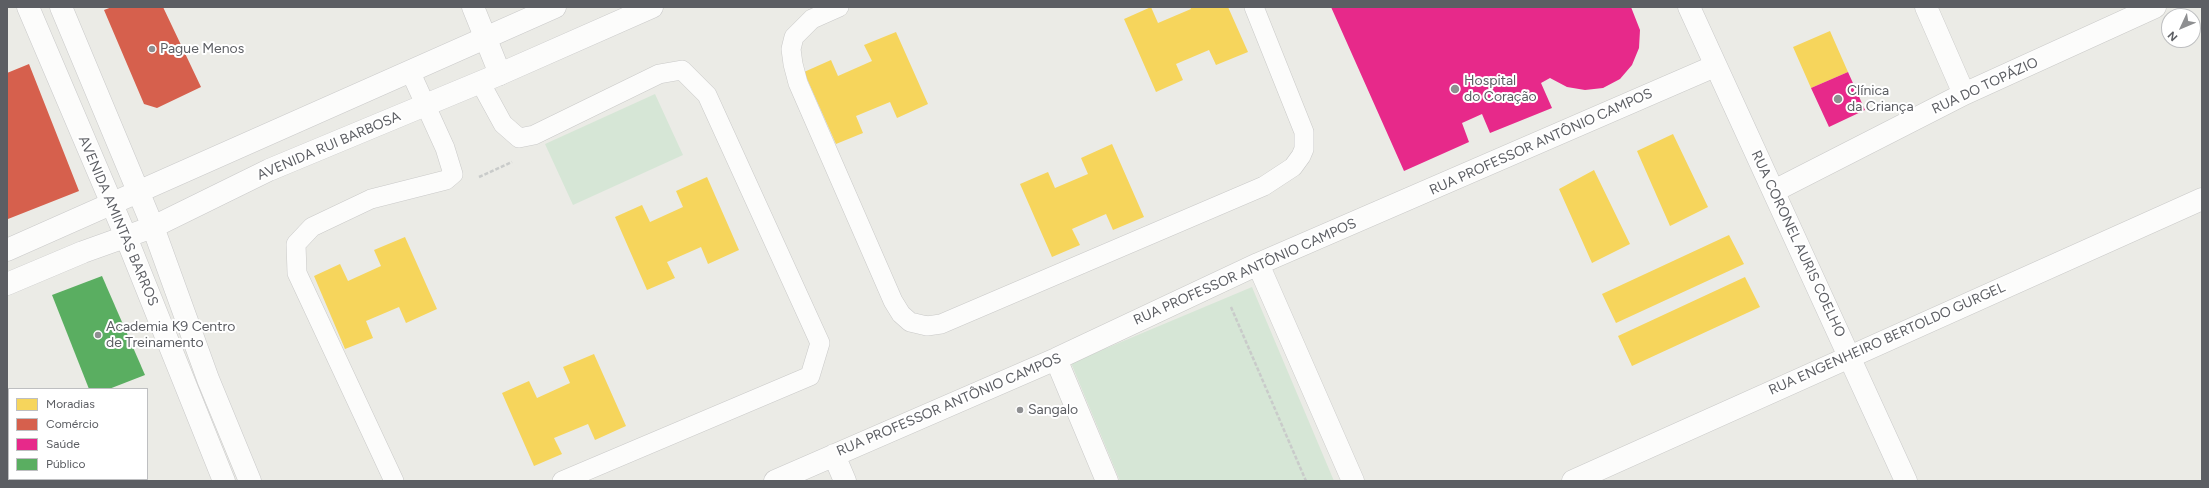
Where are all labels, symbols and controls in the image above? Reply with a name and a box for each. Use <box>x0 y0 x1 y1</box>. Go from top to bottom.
north arrow <box>2161 8 2201 48</box>
text: N <box>2165 28 2180 44</box>
place label: Pague Menos <box>160 41 244 57</box>
marker: Pague Menos <box>147 44 157 54</box>
street label: RUA DO TOPÁZIO <box>1929 54 2041 118</box>
place label: Hospital do Coração <box>1464 73 1537 106</box>
marker: Hospital do Coração <box>1449 83 1461 95</box>
place label: Clínica da Criança <box>1847 83 1914 116</box>
street label: RUA PROFESSOR ANTÔNIO CAMPOS <box>1427 85 1655 199</box>
marker: Clínica da Criança <box>1832 93 1844 105</box>
street label: AVENIDA RUI BARBOSA <box>255 108 403 184</box>
street label: AVENIDA AMINTAS BARROS <box>74 133 162 309</box>
street label: RUA CORONEL AURIS COELHO <box>1747 148 1849 340</box>
street label: RUA PROFESSOR ANTÔNIO CAMPOS <box>1131 215 1359 329</box>
street label: RUA ENGENHEIRO BERTOLDO GURGEL <box>1766 279 2008 399</box>
place label: Academia K9 Centro de Treinamento <box>106 319 235 352</box>
marker: Academia K9 Centro de Treinamento <box>93 330 103 340</box>
street label: RUA PROFESSOR ANTÔNIO CAMPOS <box>834 350 1064 460</box>
legend <box>8 388 148 480</box>
text: Moradias <box>46 397 95 411</box>
place label: Sangalo <box>1028 402 1078 418</box>
marker: Sangalo <box>1015 405 1025 415</box>
text: Comércio <box>46 417 99 431</box>
text: Saúde <box>46 437 80 451</box>
text: Público <box>46 457 86 471</box>

